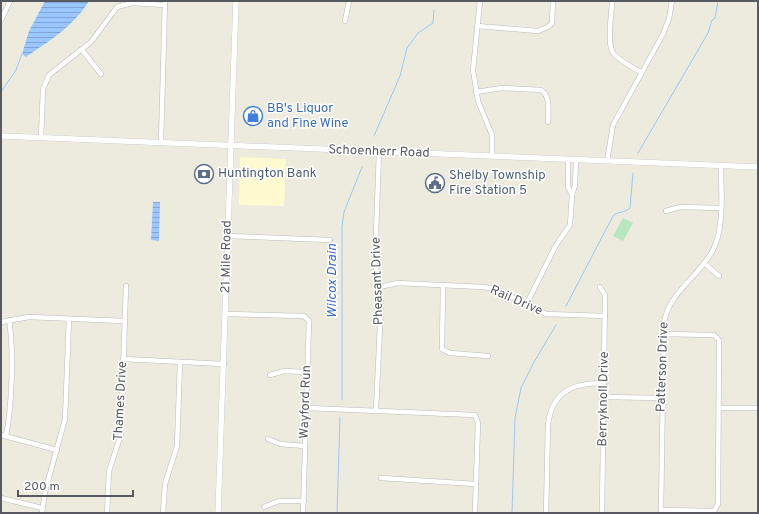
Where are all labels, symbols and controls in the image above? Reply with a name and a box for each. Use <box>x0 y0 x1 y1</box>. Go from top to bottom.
place label: BB's Liquor and Fine Wine <box>267 101 349 132</box>
shop icon: BB's Liquor and Fine Wine <box>242 105 264 127</box>
street label: Schoenherr Road <box>328 142 430 162</box>
bank icon: Huntington Bank <box>193 163 215 185</box>
place label: Huntington Bank <box>218 166 317 182</box>
place label: Shelby Township Fire Station 5 <box>449 168 546 199</box>
public building icon: Shelby Township Fire Station 5 <box>424 172 446 194</box>
street label: 21 Mile Road <box>218 220 236 294</box>
street label: Pheasant Drive <box>368 237 388 325</box>
water label: Wilcox Drain <box>324 243 341 318</box>
street label: Rail Drive <box>487 282 545 320</box>
street label: Patterson Drive <box>653 322 673 412</box>
street label: Berryknoll Drive <box>595 351 613 447</box>
street label: Thames Drive <box>111 361 131 441</box>
street label: Wayford Run <box>297 365 315 439</box>
scale bar <box>18 472 133 498</box>
text: 200 m <box>24 479 60 495</box>

